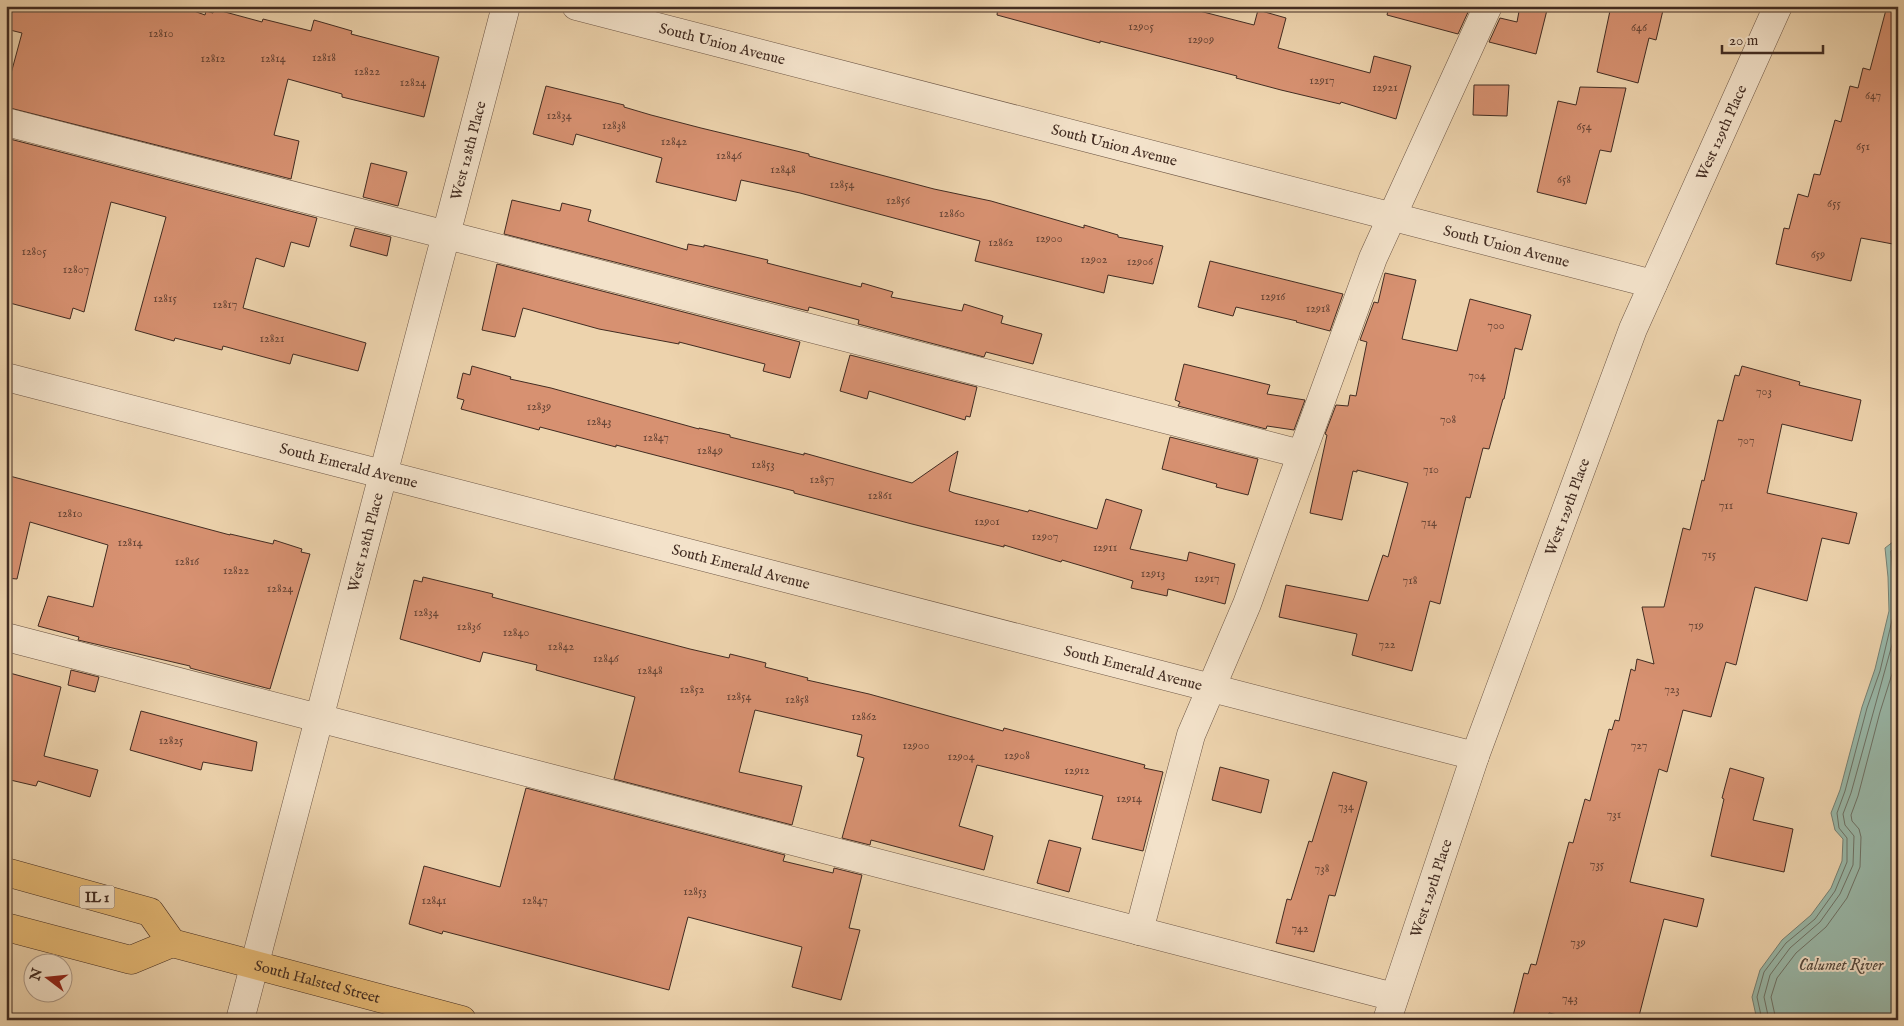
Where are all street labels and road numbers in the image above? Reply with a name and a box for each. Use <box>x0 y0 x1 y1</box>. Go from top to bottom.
street label: South Union Avenue <box>657 19 787 70</box>
street label: West 129th Place <box>1692 82 1751 183</box>
street label: West 128th Place <box>447 99 491 202</box>
street label: South Union Avenue <box>1049 120 1179 171</box>
street label: South Union Avenue <box>1441 221 1572 272</box>
street label: South Emerald Avenue <box>278 439 420 493</box>
street label: West 129th Place <box>1541 456 1594 558</box>
street label: West 128th Place <box>344 491 388 594</box>
street label: South Emerald Avenue <box>670 540 812 594</box>
street label: South Emerald Avenue <box>1062 641 1204 695</box>
street label: West 129th Place <box>1406 837 1457 940</box>
road number: IL 1 <box>80 886 114 909</box>
street label: South Halsted Street <box>252 956 382 1008</box>

